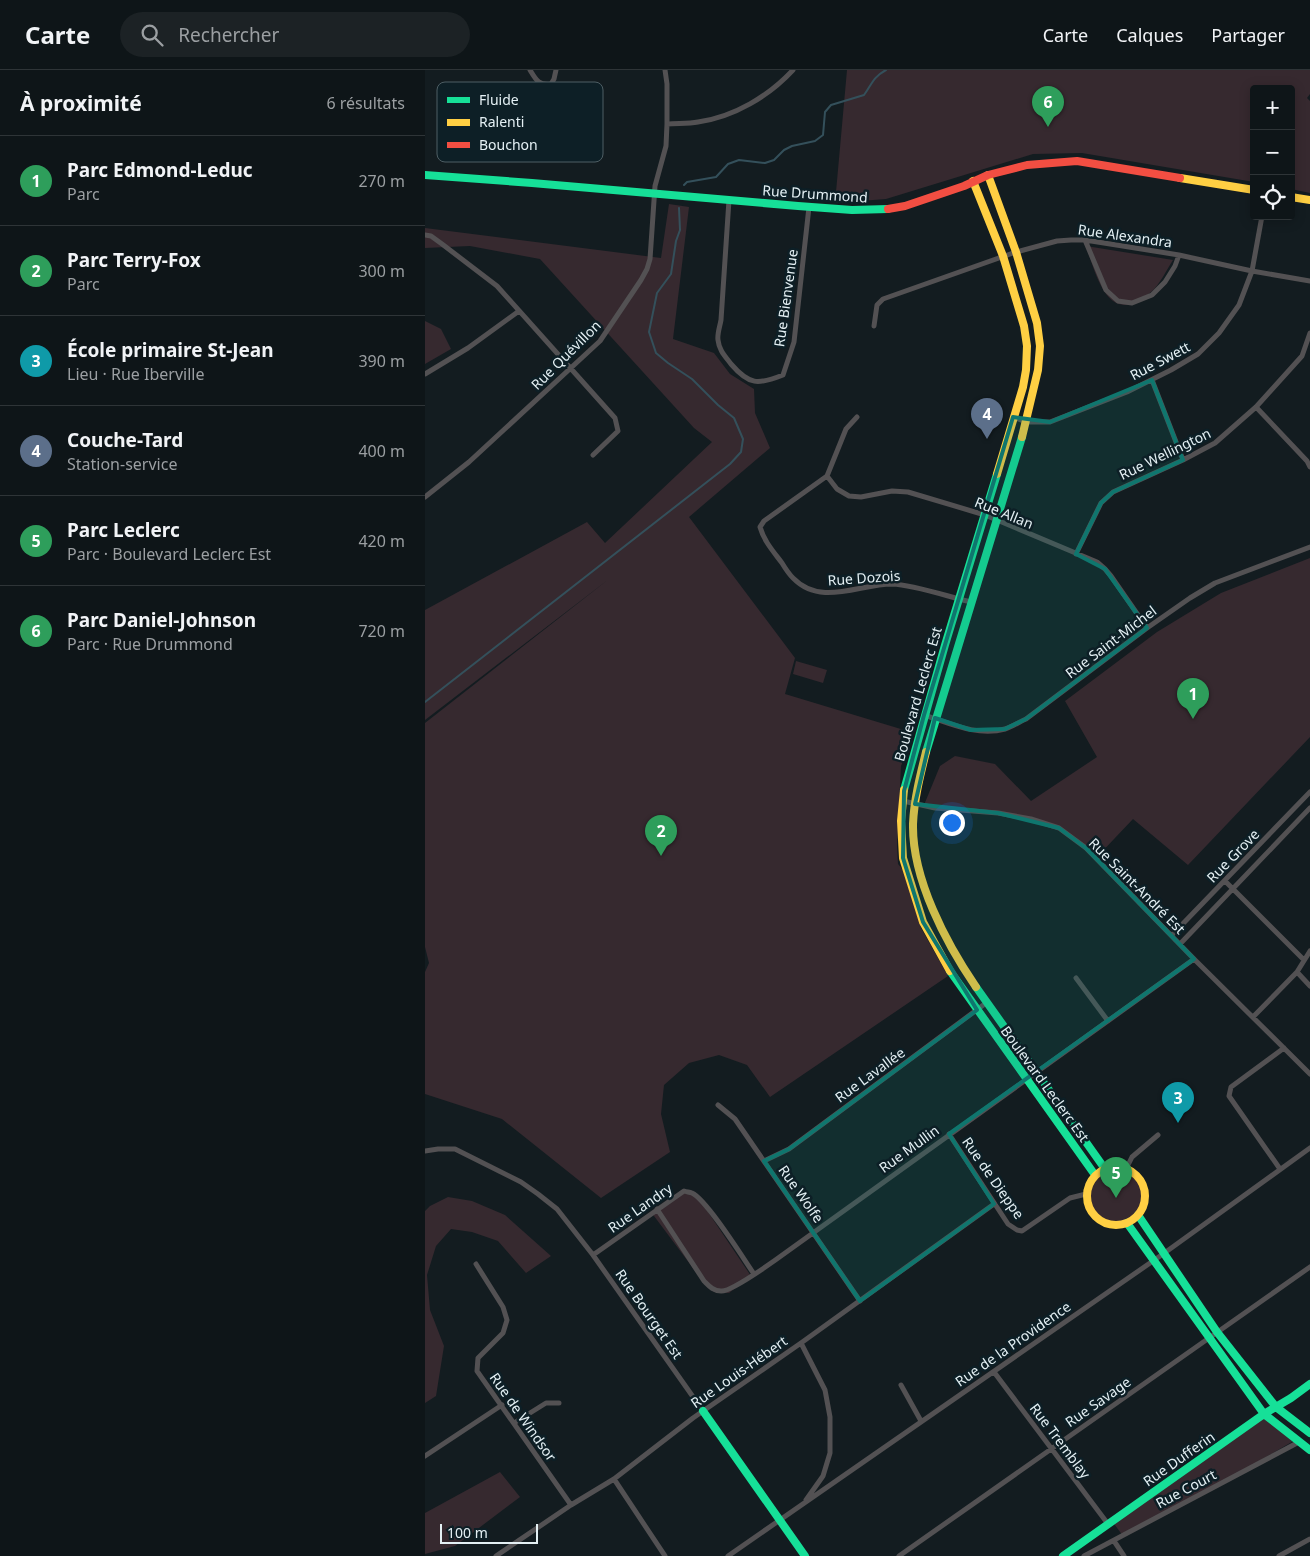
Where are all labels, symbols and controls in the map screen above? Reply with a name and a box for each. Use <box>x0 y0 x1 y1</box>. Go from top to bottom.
search box <box>120 12 470 57</box>
text: Carte <box>25 18 90 51</box>
icon: search <box>138 21 166 49</box>
text: Rechercher <box>178 22 279 48</box>
text: Carte <box>1043 23 1088 47</box>
text: Calques <box>1116 23 1183 47</box>
text: Partager <box>1211 23 1285 47</box>
legend <box>437 82 603 162</box>
map controls <box>1250 85 1295 220</box>
button: + <box>1250 85 1295 130</box>
pin: 6 <box>1032 86 1064 127</box>
text: À proximité <box>20 89 142 117</box>
text: Fluide <box>479 90 519 109</box>
text: 6 résultats <box>327 92 405 114</box>
text: Ralenti <box>479 112 524 131</box>
button: − <box>1250 130 1295 175</box>
text: Bouchon <box>479 135 538 154</box>
text: Parc Edmond-Leduc <box>67 157 253 183</box>
text: 1 <box>31 170 41 192</box>
text: 270 m <box>358 170 405 192</box>
button: locate <box>1250 175 1295 220</box>
street label: Rue Drummond <box>762 180 868 207</box>
text: Parc <box>67 183 100 205</box>
street label: Rue Alexandra <box>1077 219 1173 252</box>
text: Parc Terry-Fox <box>67 247 201 273</box>
street label: Rue Bienvenue <box>769 248 802 348</box>
text: 2 <box>31 260 41 282</box>
text: 300 m <box>358 260 405 282</box>
text: Parc <box>67 273 100 295</box>
street label: Rue Quévillon <box>527 316 605 394</box>
text: École primaire St-Jean <box>67 337 274 363</box>
street label: Rue Swett <box>1126 337 1193 384</box>
text: 3 <box>31 350 41 372</box>
text: 390 m <box>358 350 405 372</box>
text: Lieu · Rue Iberville <box>67 363 205 385</box>
pin: 4 <box>971 398 1003 439</box>
street label: Rue Wellington <box>1116 423 1214 484</box>
text: Couche-Tard <box>67 427 183 453</box>
text: 4 <box>31 440 41 462</box>
text: 400 m <box>358 440 405 462</box>
text: Station-service <box>67 453 177 475</box>
street label: Rue Allan <box>972 492 1036 533</box>
text: Parc Leclerc <box>67 517 180 543</box>
text: 5 <box>31 530 41 552</box>
text: 420 m <box>358 530 405 552</box>
text: Parc · Boulevard Leclerc Est <box>67 543 271 565</box>
street label: Rue Dozois <box>827 565 901 590</box>
street label: Rue Saint-Michel <box>1061 601 1160 682</box>
text: Parc Daniel-Johnson <box>67 607 256 633</box>
text: 6 <box>31 620 41 642</box>
text: 720 m <box>358 620 405 642</box>
street label: Boulevard Leclerc Est <box>889 624 946 763</box>
text: Parc · Rue Drummond <box>67 633 233 655</box>
pin: 1 <box>1177 678 1209 719</box>
your location <box>939 810 965 836</box>
pin: 2 <box>645 815 677 856</box>
street label: Rue Grove <box>1202 825 1263 887</box>
street label: Rue Saint-André Est <box>1085 833 1190 938</box>
street label: Boulevard Leclerc Est <box>997 1022 1094 1146</box>
street label: Rue Lavallée <box>831 1043 909 1106</box>
pin: 3 <box>1162 1082 1194 1123</box>
street label: Rue Mullin <box>875 1120 942 1177</box>
street label: Rue de Dieppe <box>958 1133 1029 1223</box>
pin: 5 <box>1100 1157 1132 1198</box>
street label: Rue Wolfe <box>775 1161 828 1226</box>
street label: Rue Landry <box>604 1178 676 1237</box>
street label: Rue Bourget Est <box>611 1265 687 1362</box>
street label: Rue de la Providence <box>951 1297 1074 1391</box>
street label: Rue Louis-Hébert <box>687 1331 791 1412</box>
street label: Rue de Windsor <box>486 1369 561 1465</box>
street label: Rue Savage <box>1061 1372 1134 1431</box>
street label: Rue Tremblay <box>1026 1399 1095 1483</box>
street label: Rue Dufferin <box>1139 1427 1218 1490</box>
street label: Rue Court <box>1152 1465 1219 1512</box>
scale bar <box>440 1521 537 1544</box>
text: 100 m <box>447 1523 488 1542</box>

